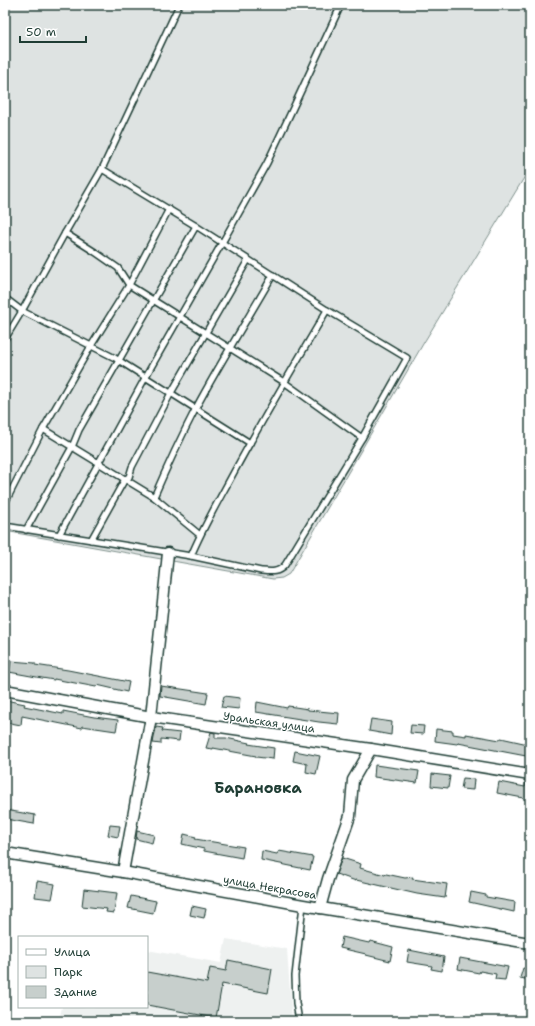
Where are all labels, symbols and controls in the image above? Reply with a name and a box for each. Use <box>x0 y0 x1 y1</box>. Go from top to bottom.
scale bar <box>20 18 86 44</box>
text: 50 m <box>26 24 56 40</box>
street label: Уральская улица <box>222 709 316 736</box>
district label: Барановка <box>214 778 302 798</box>
street label: улица Некрасова <box>222 872 318 903</box>
legend <box>18 936 148 1008</box>
text: Улица <box>54 944 91 960</box>
text: Парк <box>54 964 83 980</box>
text: Здание <box>54 984 98 1000</box>

